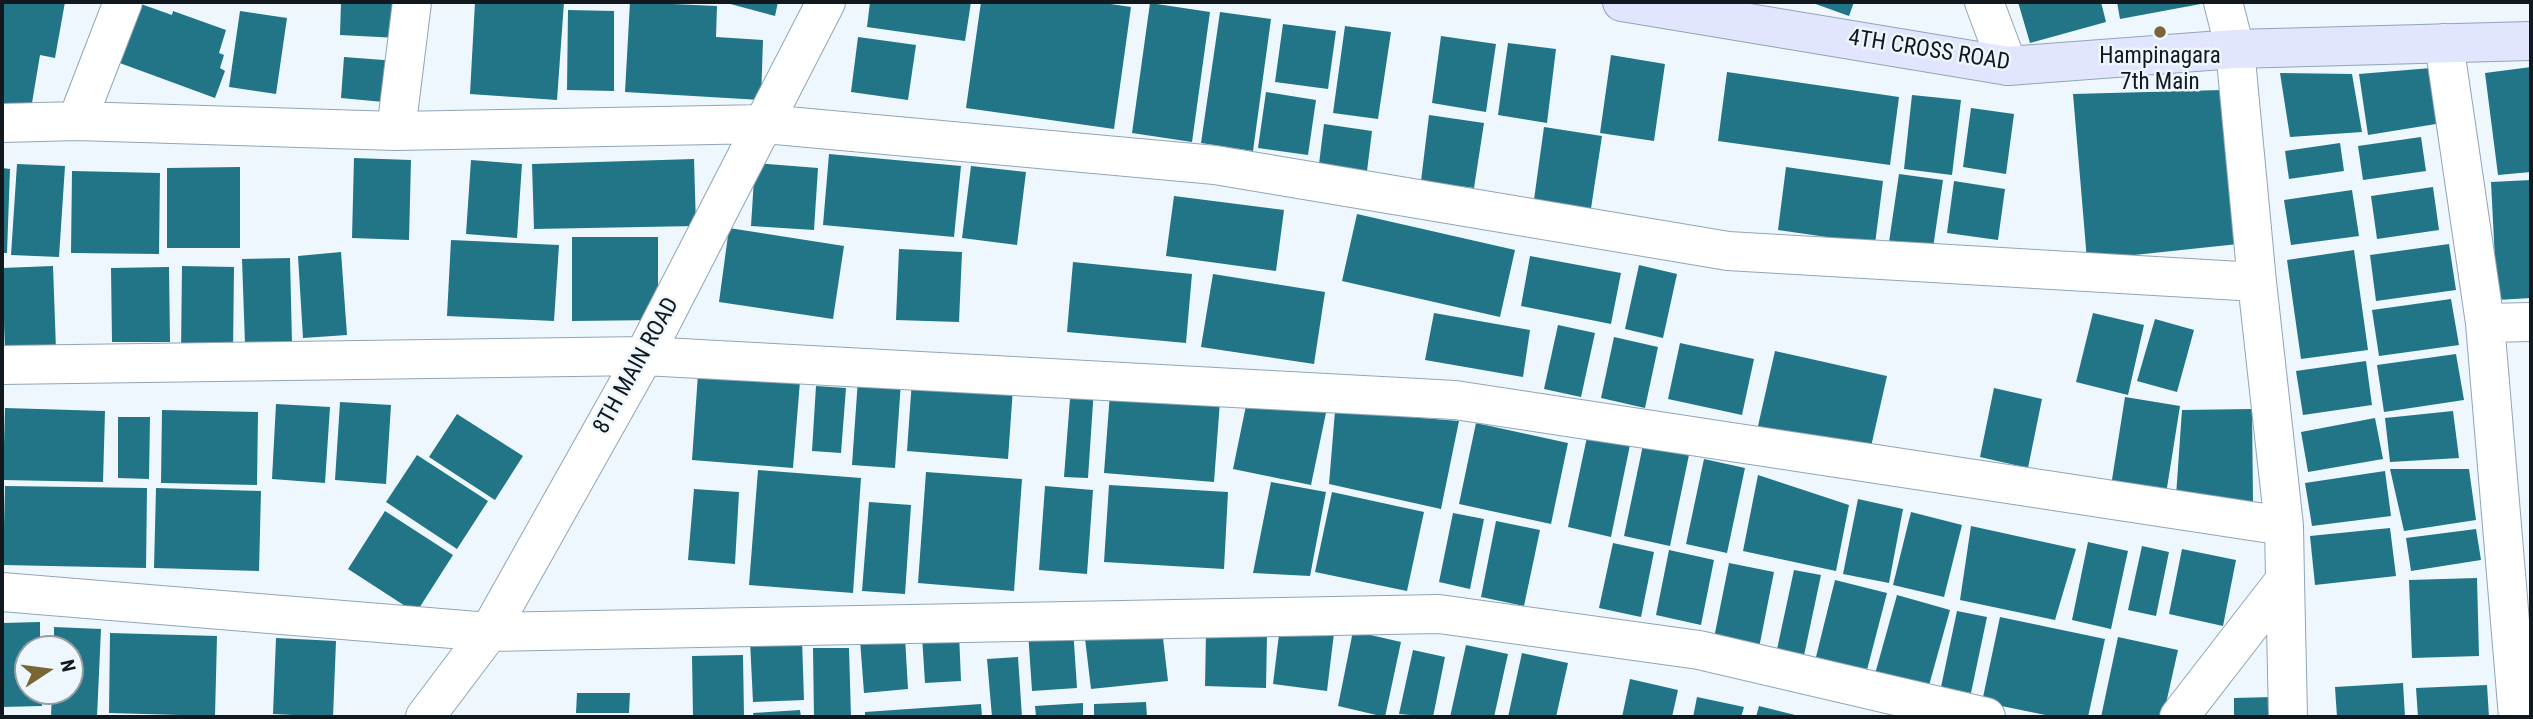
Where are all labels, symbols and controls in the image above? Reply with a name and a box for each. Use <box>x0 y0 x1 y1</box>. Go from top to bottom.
marker: Hampinagara 7th Main <box>2152 24 2168 40</box>
street label: 4TH CROSS ROAD <box>1846 25 2012 77</box>
place label: Hampinagara 7th Main <box>2099 43 2221 97</box>
street label: 8TH MAIN ROAD <box>588 293 686 439</box>
north arrow <box>14 635 84 705</box>
text: N <box>55 657 81 674</box>

